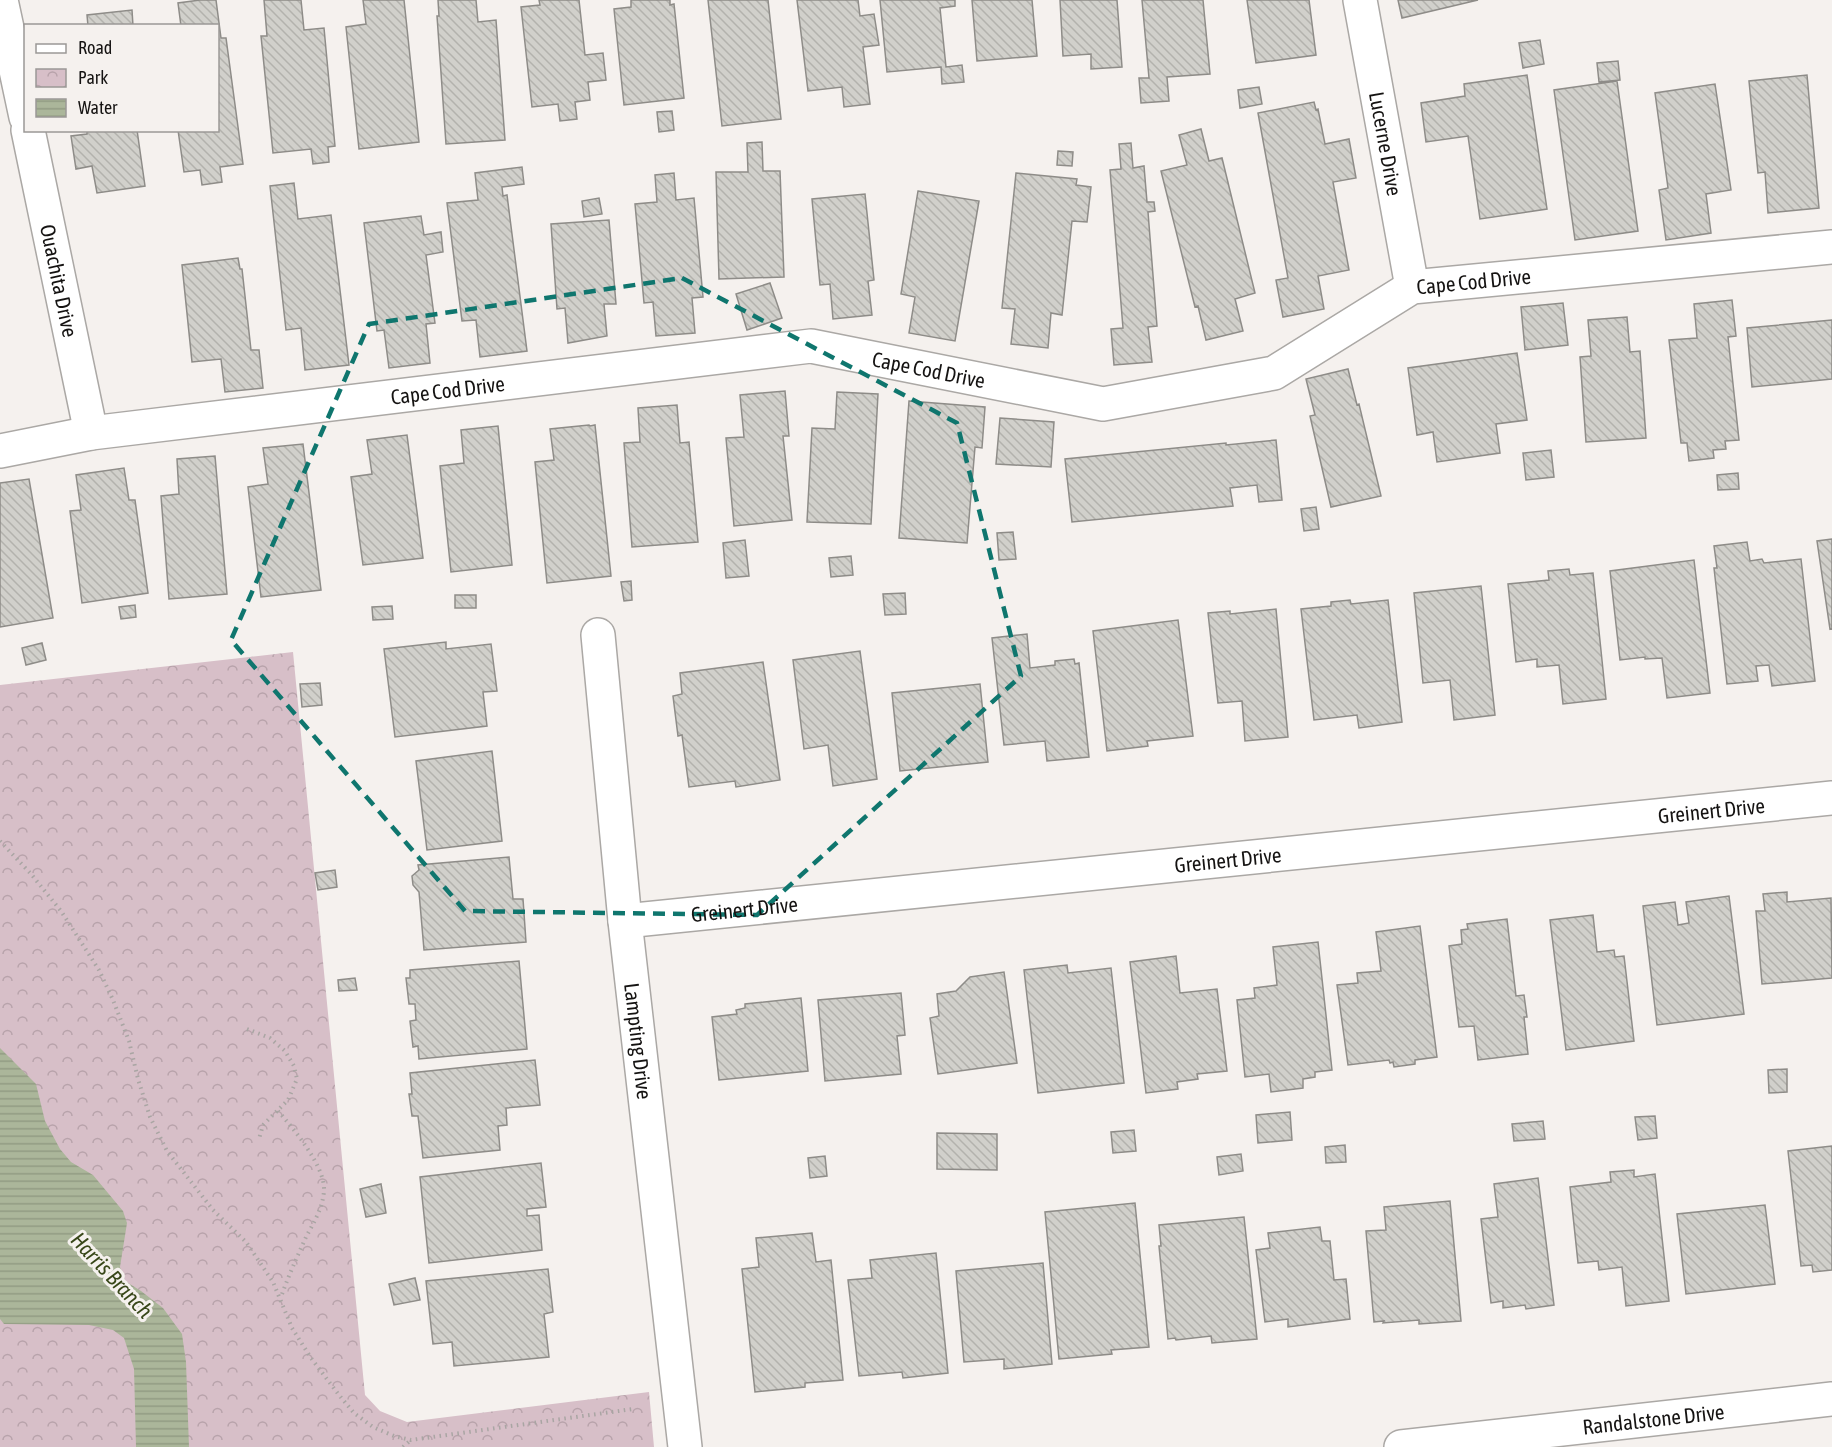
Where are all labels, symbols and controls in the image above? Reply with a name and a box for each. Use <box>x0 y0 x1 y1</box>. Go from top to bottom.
legend <box>24 24 219 132</box>
text: Road <box>78 37 112 58</box>
text: Park <box>78 67 108 88</box>
street label: Lucerne Drive <box>1365 90 1407 198</box>
text: Water <box>78 97 118 118</box>
street label: Ouachita Drive <box>36 222 83 339</box>
street label: Cape Cod Drive <box>1415 264 1532 299</box>
street label: Cape Cod Drive <box>870 346 987 392</box>
street label: Cape Cod Drive <box>389 371 506 409</box>
street label: Greinert Drive <box>1657 793 1766 828</box>
street label: Greinert Drive <box>1173 842 1282 877</box>
street label: Greinert Drive <box>690 891 799 926</box>
street label: Lampting Drive <box>620 982 657 1100</box>
water label: Harris Branch <box>66 1227 158 1324</box>
street label: Randalstone Drive <box>1581 1399 1726 1439</box>

